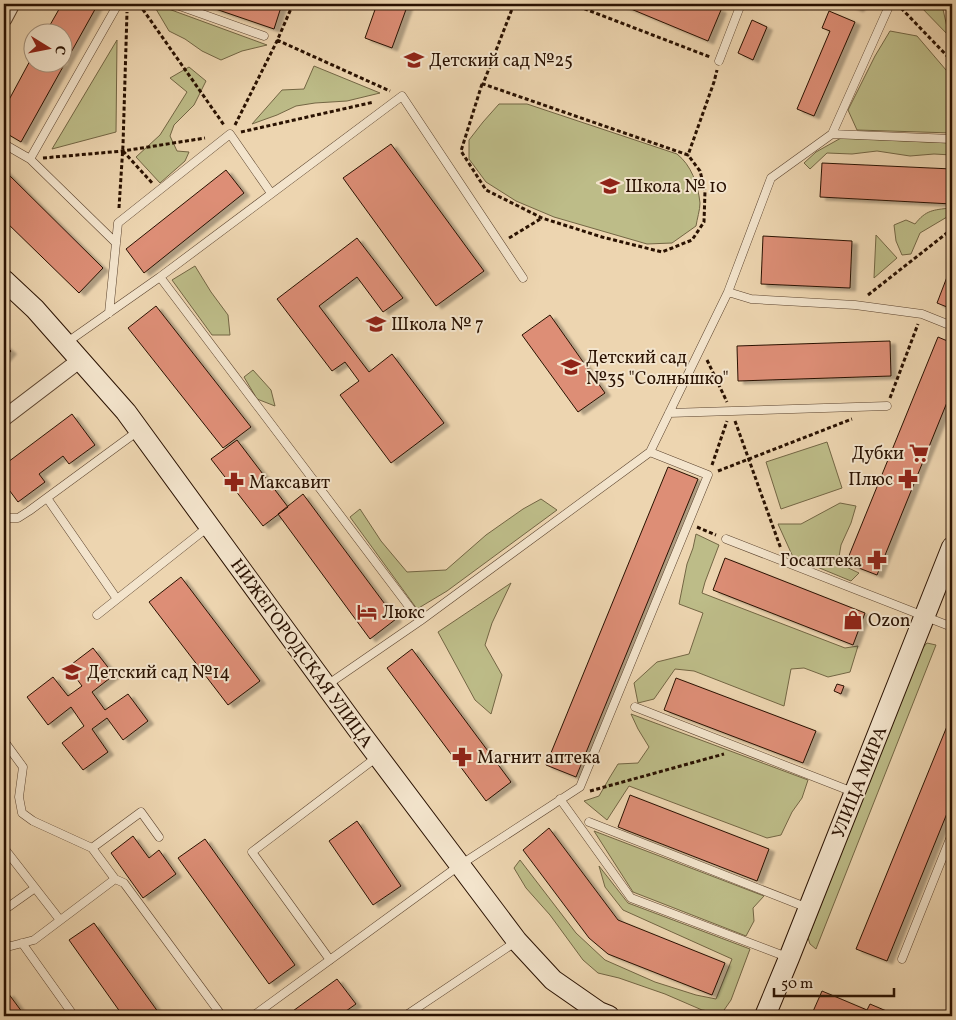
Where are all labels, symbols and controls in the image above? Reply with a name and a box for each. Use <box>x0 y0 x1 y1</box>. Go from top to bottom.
north arrow <box>22 22 72 72</box>
text: С <box>49 44 69 56</box>
school or university icon: Детский сад №25 <box>403 49 425 71</box>
place label: Детский сад №25 <box>429 49 573 74</box>
school or university icon: Школа № 10 <box>599 175 621 197</box>
place label: Школа № 10 <box>625 175 727 200</box>
school or university icon: Школа № 7 <box>365 313 387 335</box>
place label: Школа № 7 <box>391 313 484 338</box>
place label: Детский сад №35 "Солнышко" <box>586 346 729 392</box>
school or university icon: Детский сад №35 "Солнышко" <box>560 356 582 378</box>
place label: Дубки <box>852 442 904 467</box>
supermarket icon: Дубки <box>908 442 930 464</box>
place label: Плюс <box>848 468 893 493</box>
pharmacy icon: Плюс <box>897 468 919 490</box>
pharmacy icon: Максавит <box>223 471 245 493</box>
place label: Максавит <box>249 471 330 496</box>
place label: Госаптека <box>780 549 862 574</box>
pharmacy icon: Госаптека <box>866 549 888 571</box>
street label: НИЖЕГОРОДСКАЯ УЛИЦА <box>223 554 378 754</box>
hotel icon: Люкс <box>356 601 378 623</box>
place label: Люкс <box>382 601 425 626</box>
shop icon: Ozon <box>842 609 864 631</box>
place label: Ozon <box>868 609 911 634</box>
school or university icon: Детский сад №14 <box>61 661 83 683</box>
place label: Детский сад №14 <box>87 661 230 686</box>
street label: УЛИЦА МИРА <box>827 723 894 842</box>
pharmacy icon: Магнит аптека <box>451 746 473 768</box>
place label: Магнит аптека <box>477 746 601 771</box>
scale bar <box>774 965 894 997</box>
text: 50 m <box>781 974 813 995</box>

